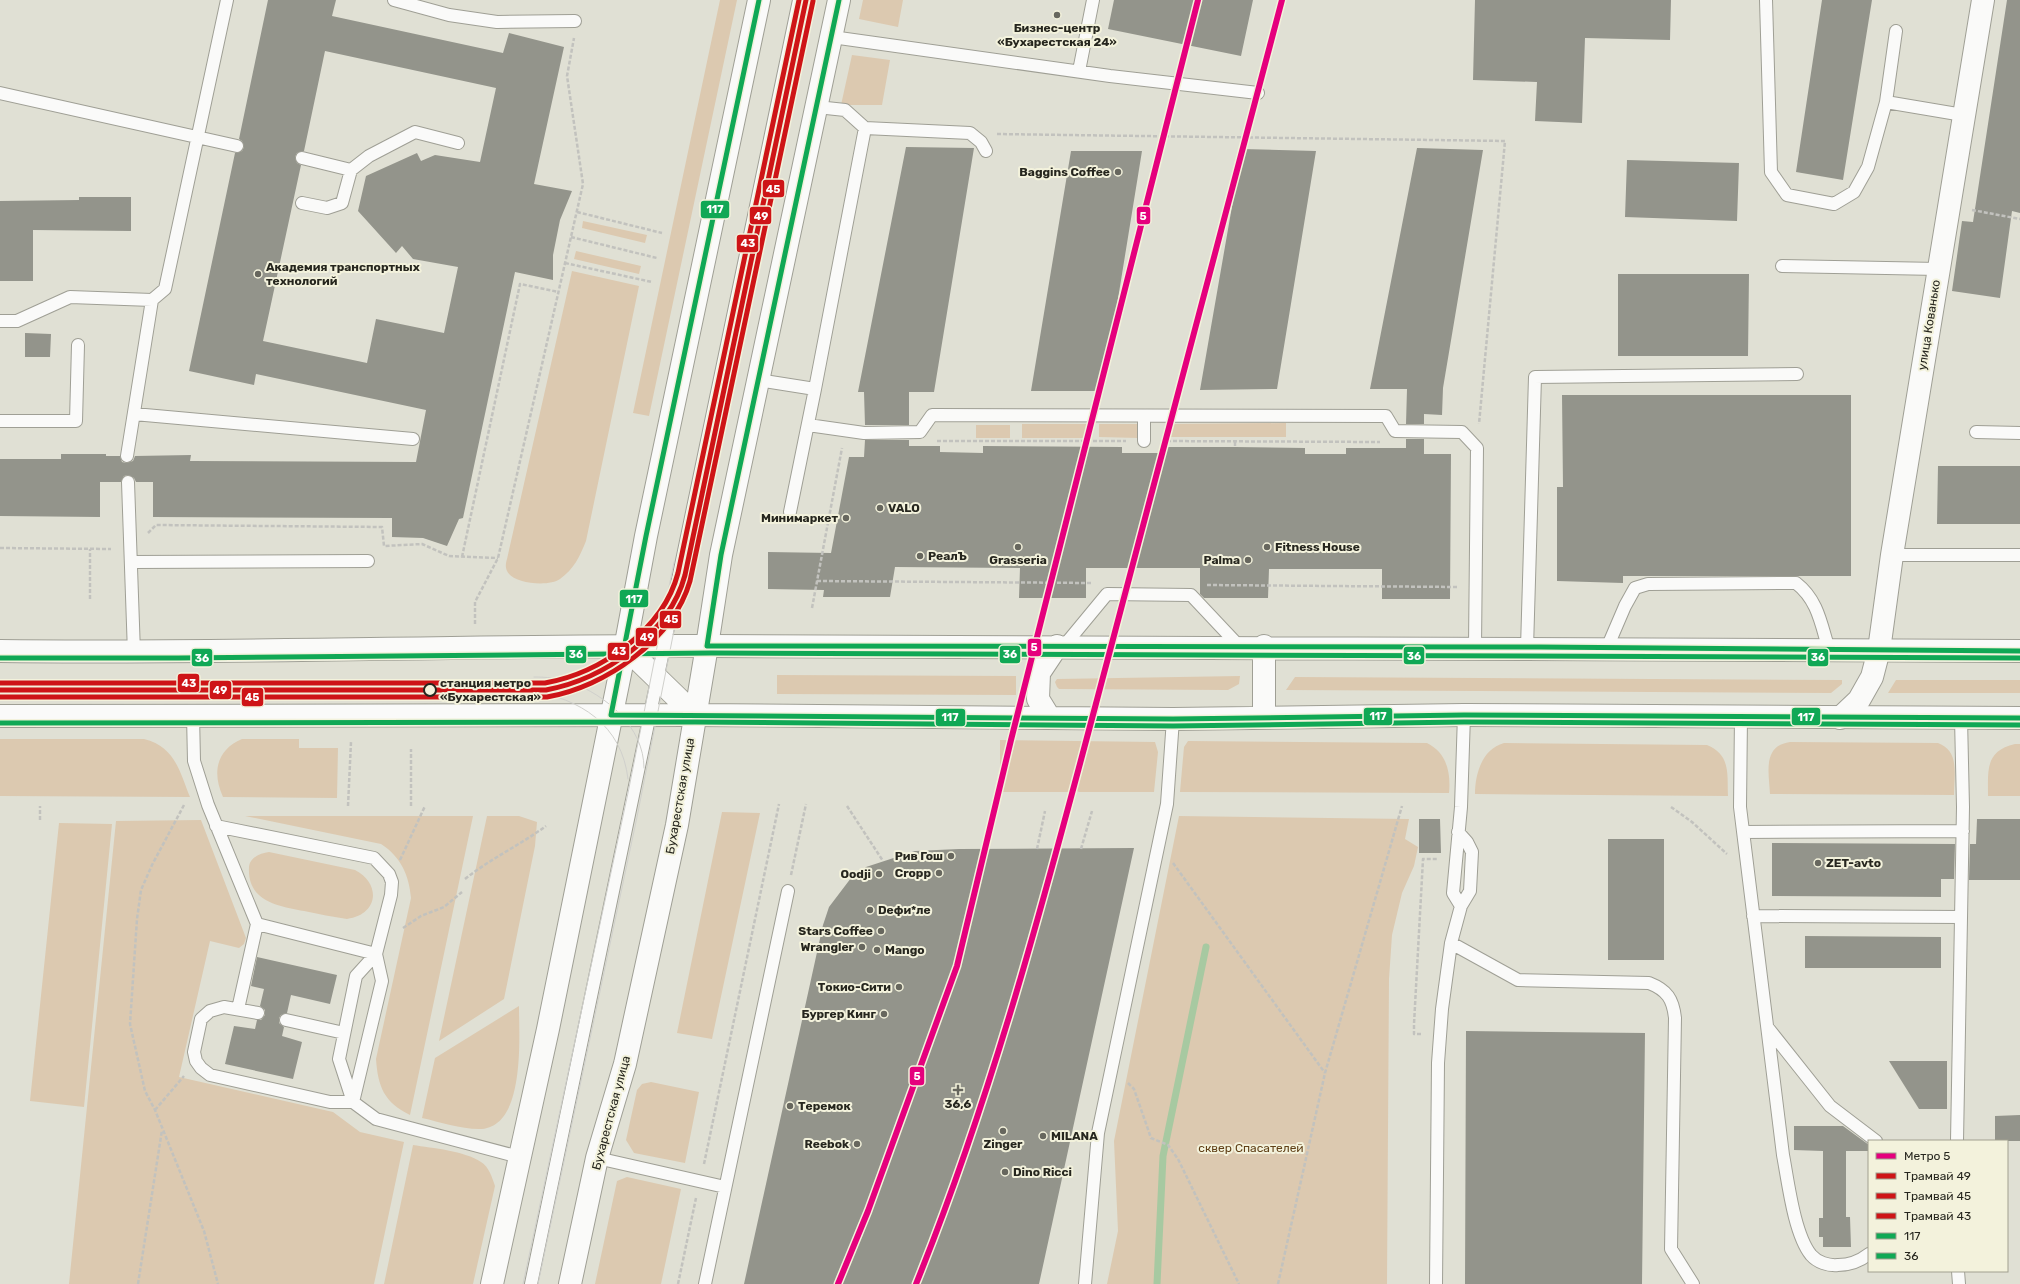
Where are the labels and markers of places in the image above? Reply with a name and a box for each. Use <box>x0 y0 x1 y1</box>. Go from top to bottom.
marker: Бизнес-центр «Бухарестская 24» <box>1052 10 1062 20</box>
place label: Бизнес-центр «Бухарестская 24» <box>997 21 1117 49</box>
place label: Baggins Coffee <box>1019 165 1110 179</box>
marker: Baggins Coffee <box>1113 167 1123 177</box>
place label: Академия транспортных технологий <box>266 260 420 288</box>
marker: Академия транспортных технологий <box>253 269 263 279</box>
place label: VALO <box>888 501 920 515</box>
marker: VALO <box>875 503 885 513</box>
place label: Минимаркет <box>761 511 838 525</box>
marker: Минимаркет <box>841 513 851 523</box>
place label: Fitness House <box>1275 540 1360 554</box>
marker: Grasseria <box>1013 542 1023 552</box>
marker: Fitness House <box>1262 542 1272 552</box>
place label: РеалЪ <box>928 549 967 563</box>
marker: РеалЪ <box>915 551 925 561</box>
place label: Grasseria <box>989 553 1047 567</box>
place label: Palma <box>1203 553 1240 567</box>
marker: Palma <box>1243 555 1253 565</box>
place label: станция метро «Бухарестская» <box>440 676 542 704</box>
marker: станция метро «Бухарестская» <box>423 683 437 697</box>
place label: Рив Гош <box>895 849 943 863</box>
marker: Рив Гош <box>946 851 956 861</box>
place label: ZET-avto <box>1826 856 1881 870</box>
marker: ZET-avto <box>1813 858 1823 868</box>
place label: Cropp <box>895 866 931 880</box>
place label: Oodji <box>840 867 871 881</box>
marker: Cropp <box>934 868 944 878</box>
marker: Oodji <box>874 869 884 879</box>
place label: Dефи*ле <box>878 903 931 917</box>
marker: Dефи*ле <box>865 905 875 915</box>
place label: Stars Coffee <box>798 924 873 938</box>
marker: Stars Coffee <box>876 926 886 936</box>
place label: Wrangler <box>800 940 855 954</box>
marker: Wrangler <box>857 942 867 952</box>
place label: Mango <box>885 943 925 957</box>
marker: Mango <box>872 945 882 955</box>
place label: Токио-Сити <box>818 980 891 994</box>
marker: Токио-Сити <box>894 982 904 992</box>
place label: Бургер Кинг <box>802 1007 876 1021</box>
marker: Бургер Кинг <box>879 1009 889 1019</box>
marker: 36,6 <box>953 1085 963 1095</box>
place label: 36,6 <box>945 1097 972 1111</box>
place label: Теремок <box>798 1099 851 1113</box>
marker: Теремок <box>785 1101 795 1111</box>
marker: Zinger <box>998 1126 1008 1136</box>
place label: MILANA <box>1051 1129 1098 1143</box>
marker: MILANA <box>1038 1131 1048 1141</box>
place label: Reebok <box>805 1137 849 1151</box>
place label: Zinger <box>983 1137 1023 1151</box>
marker: Reebok <box>852 1139 862 1149</box>
place label: Dino Ricci <box>1013 1165 1072 1179</box>
marker: Dino Ricci <box>1000 1167 1010 1177</box>

